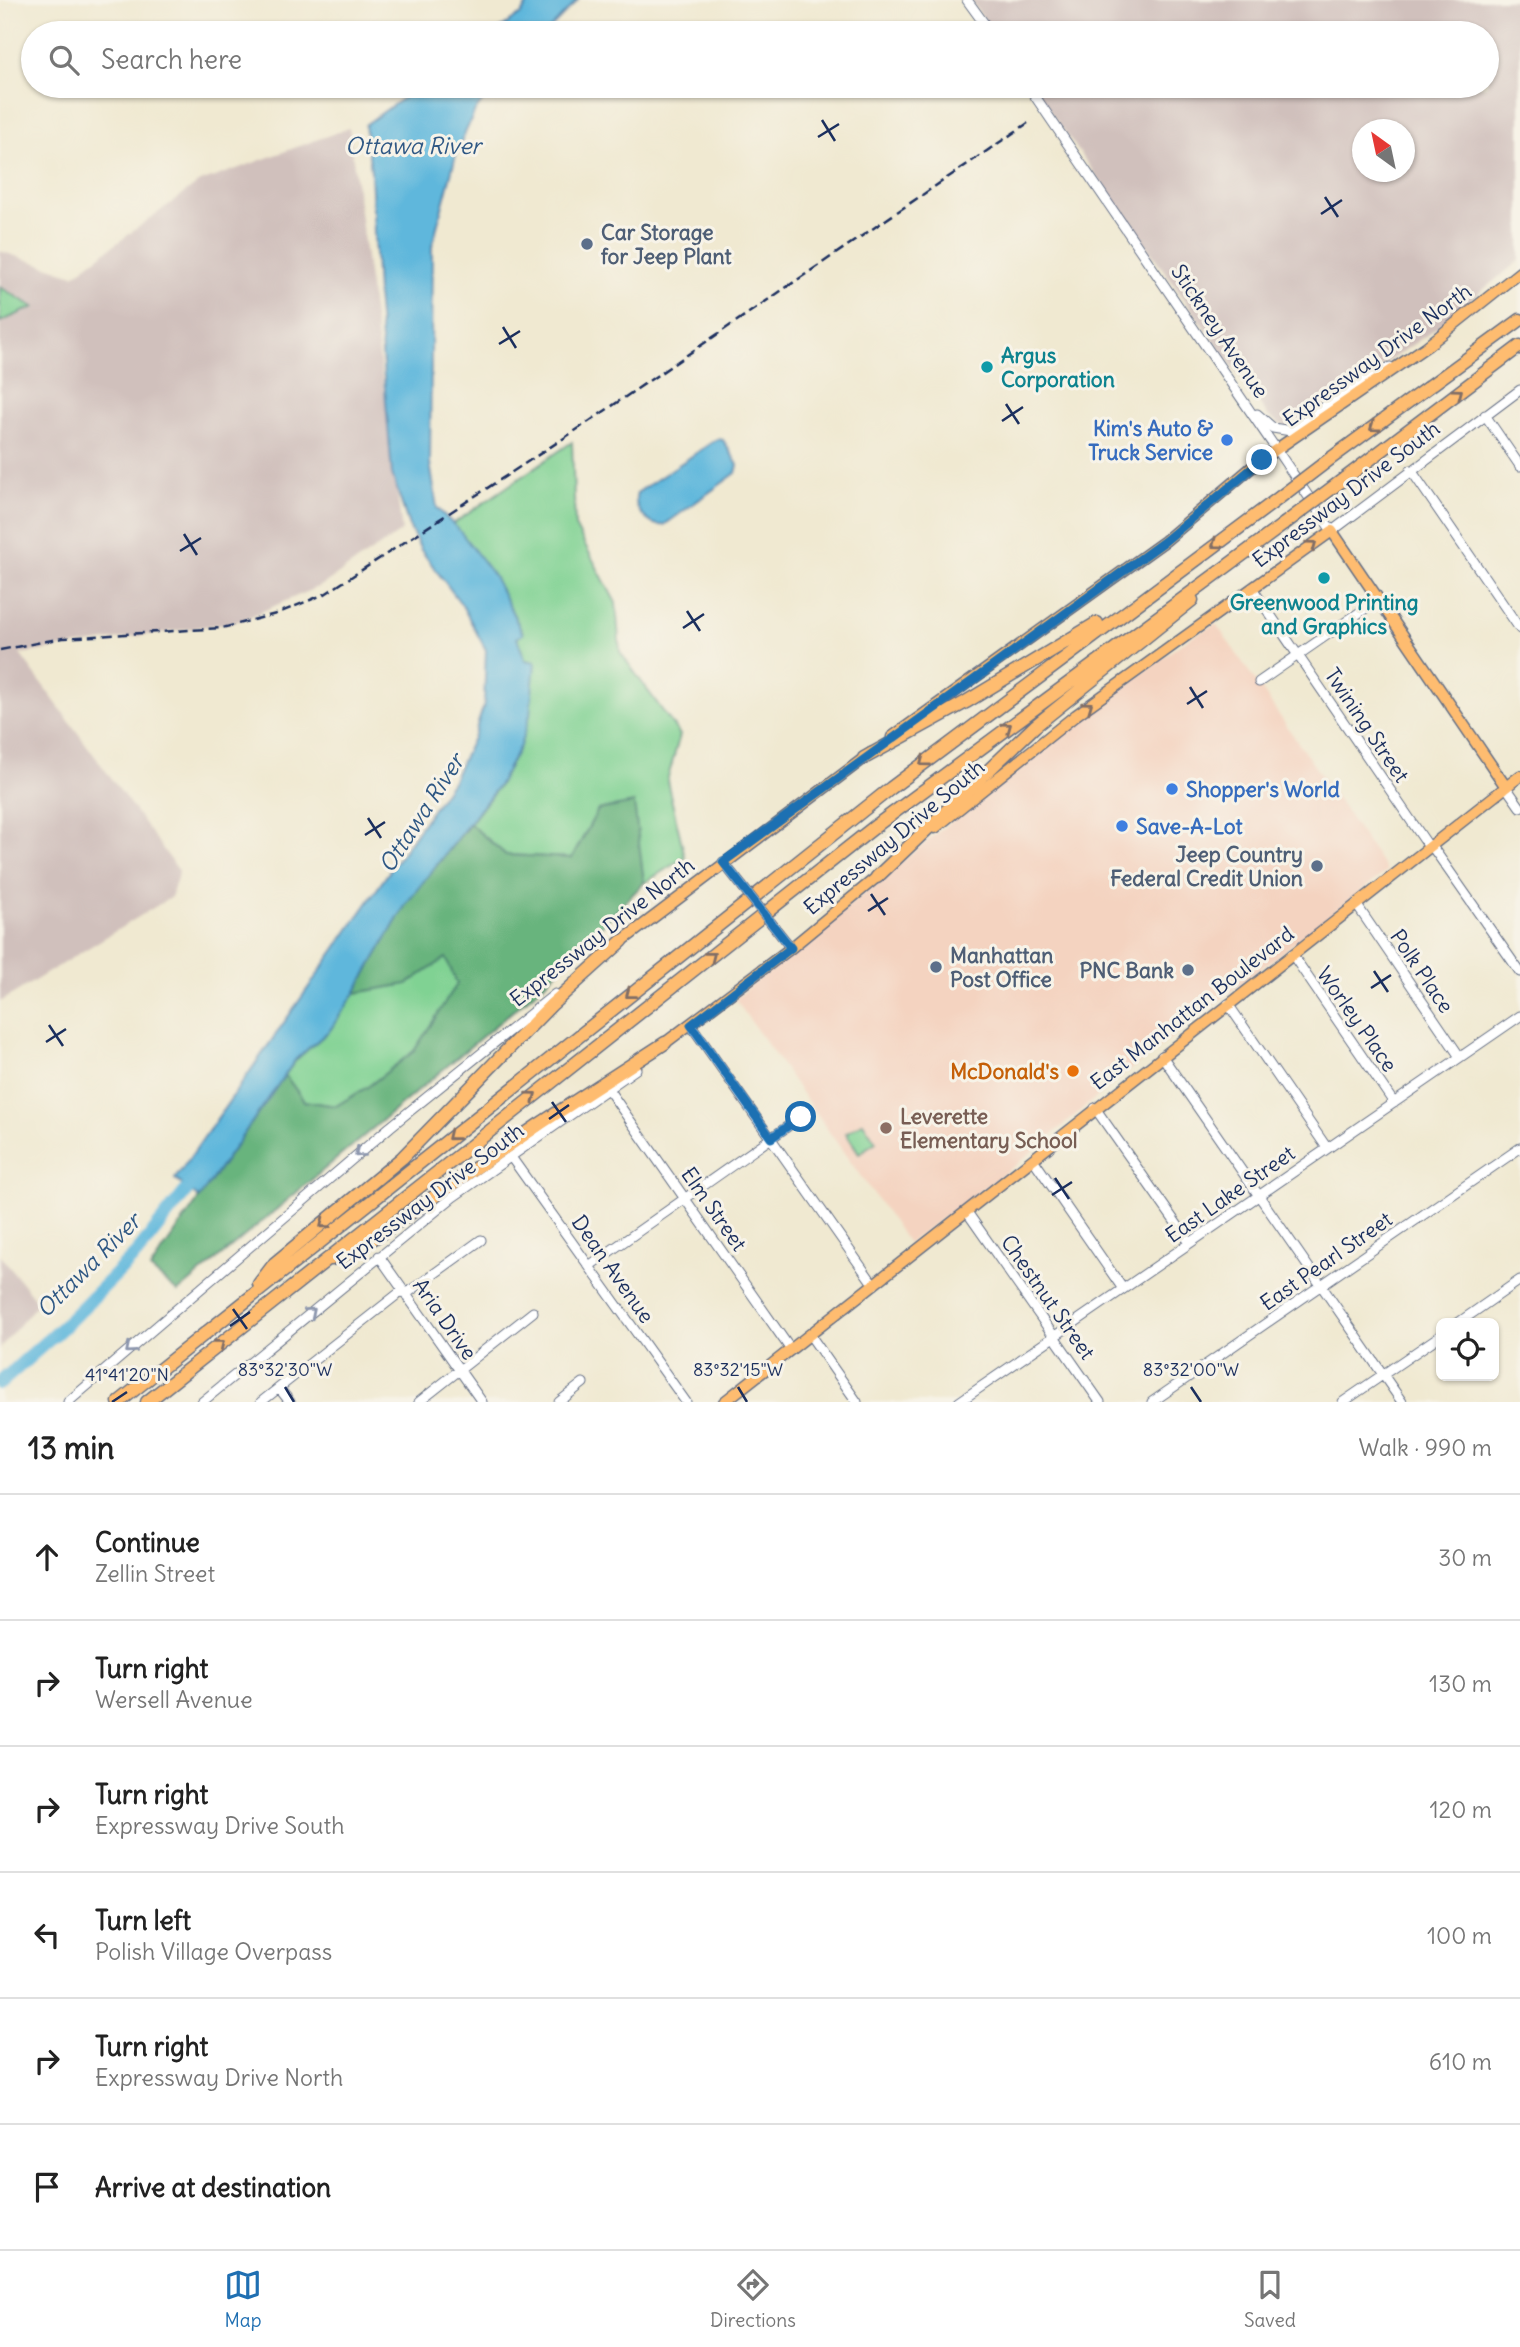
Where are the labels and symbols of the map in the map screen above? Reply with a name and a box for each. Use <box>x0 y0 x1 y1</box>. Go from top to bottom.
north arrow <box>1352 119 1415 182</box>
water label: Ottawa River <box>345 131 484 160</box>
place label: Car Storage for Jeep Plant <box>601 219 733 270</box>
marker: Car Storage for Jeep Plant <box>579 236 595 252</box>
street label: Stickney Avenue <box>1165 259 1275 403</box>
street label: Expressway Drive North <box>1277 277 1477 433</box>
place label: Argus Corporation <box>1001 342 1115 393</box>
marker: Argus Corporation <box>979 359 995 375</box>
one-way arrow <box>1450 389 1462 402</box>
place label: Kim's Auto & Truck Service <box>1088 415 1213 466</box>
street label: Expressway Drive South <box>1247 415 1445 573</box>
one-way arrow <box>1370 418 1382 431</box>
marker: Kim's Auto & Truck Service <box>1219 432 1235 448</box>
route end <box>1246 444 1277 475</box>
one-way arrow <box>1211 536 1224 548</box>
one-way arrow <box>1304 541 1317 554</box>
marker: Greenwood Printing and Graphics <box>1316 570 1332 586</box>
place label: Greenwood Printing and Graphics <box>1230 589 1418 640</box>
street label: Twining Street <box>1319 662 1415 788</box>
one-way arrow <box>1080 702 1093 714</box>
one-way arrow <box>999 722 1012 735</box>
water label: Ottawa River <box>372 746 472 878</box>
street label: Expressway Drive South <box>798 753 990 921</box>
one-way arrow <box>920 754 932 767</box>
place label: Shopper's World <box>1186 776 1340 803</box>
marker: Shopper's World <box>1164 781 1180 797</box>
place label: Save-A-Lot <box>1136 813 1243 840</box>
marker: Save-A-Lot <box>1114 818 1130 834</box>
place label: Jeep Country Federal Credit Union <box>1110 841 1303 892</box>
street label: Expressway Drive North <box>504 852 700 1012</box>
marker: Jeep Country Federal Credit Union <box>1309 858 1325 874</box>
street label: East Manhattan Boulevard <box>1085 920 1299 1096</box>
street label: Polk Place <box>1384 924 1460 1018</box>
place label: Manhattan Post Office <box>950 942 1053 993</box>
one-way arrow <box>703 952 716 964</box>
place label: PNC Bank <box>1079 957 1174 984</box>
marker: Manhattan Post Office <box>928 959 944 975</box>
street label: Worley Place <box>1311 961 1403 1077</box>
marker: PNC Bank <box>1180 962 1196 978</box>
one-way arrow <box>626 986 638 999</box>
place label: McDonald's <box>950 1058 1059 1085</box>
marker: McDonald's <box>1065 1063 1081 1079</box>
one-way arrow <box>524 1091 536 1104</box>
route start <box>785 1101 816 1132</box>
place label: Leverette Elementary School <box>900 1103 1077 1154</box>
street label: Expressway Drive South <box>331 1117 529 1275</box>
marker: Leverette Elementary School <box>878 1120 894 1136</box>
one-way arrow <box>448 1127 460 1140</box>
street label: East Lake Street <box>1160 1139 1300 1249</box>
one-way arrow <box>354 1145 367 1157</box>
street label: Elm Street <box>675 1162 753 1256</box>
water label: Ottawa River <box>30 1205 148 1323</box>
street label: East Pearl Street <box>1255 1205 1397 1317</box>
street label: Dean Avenue <box>566 1210 660 1328</box>
one-way arrow <box>319 1215 331 1228</box>
street label: Chestnut Street <box>995 1229 1101 1365</box>
street label: Aria Drive <box>407 1273 483 1365</box>
one-way arrow <box>303 1307 316 1320</box>
one-way arrow <box>212 1340 224 1353</box>
one-way arrow <box>126 1341 139 1353</box>
text: 83°32'30"W <box>238 1358 332 1381</box>
text: 83°32'15"W <box>693 1358 783 1381</box>
text: 83°32'00"W <box>1143 1358 1239 1381</box>
text: 41°41'20"N <box>85 1363 169 1386</box>

